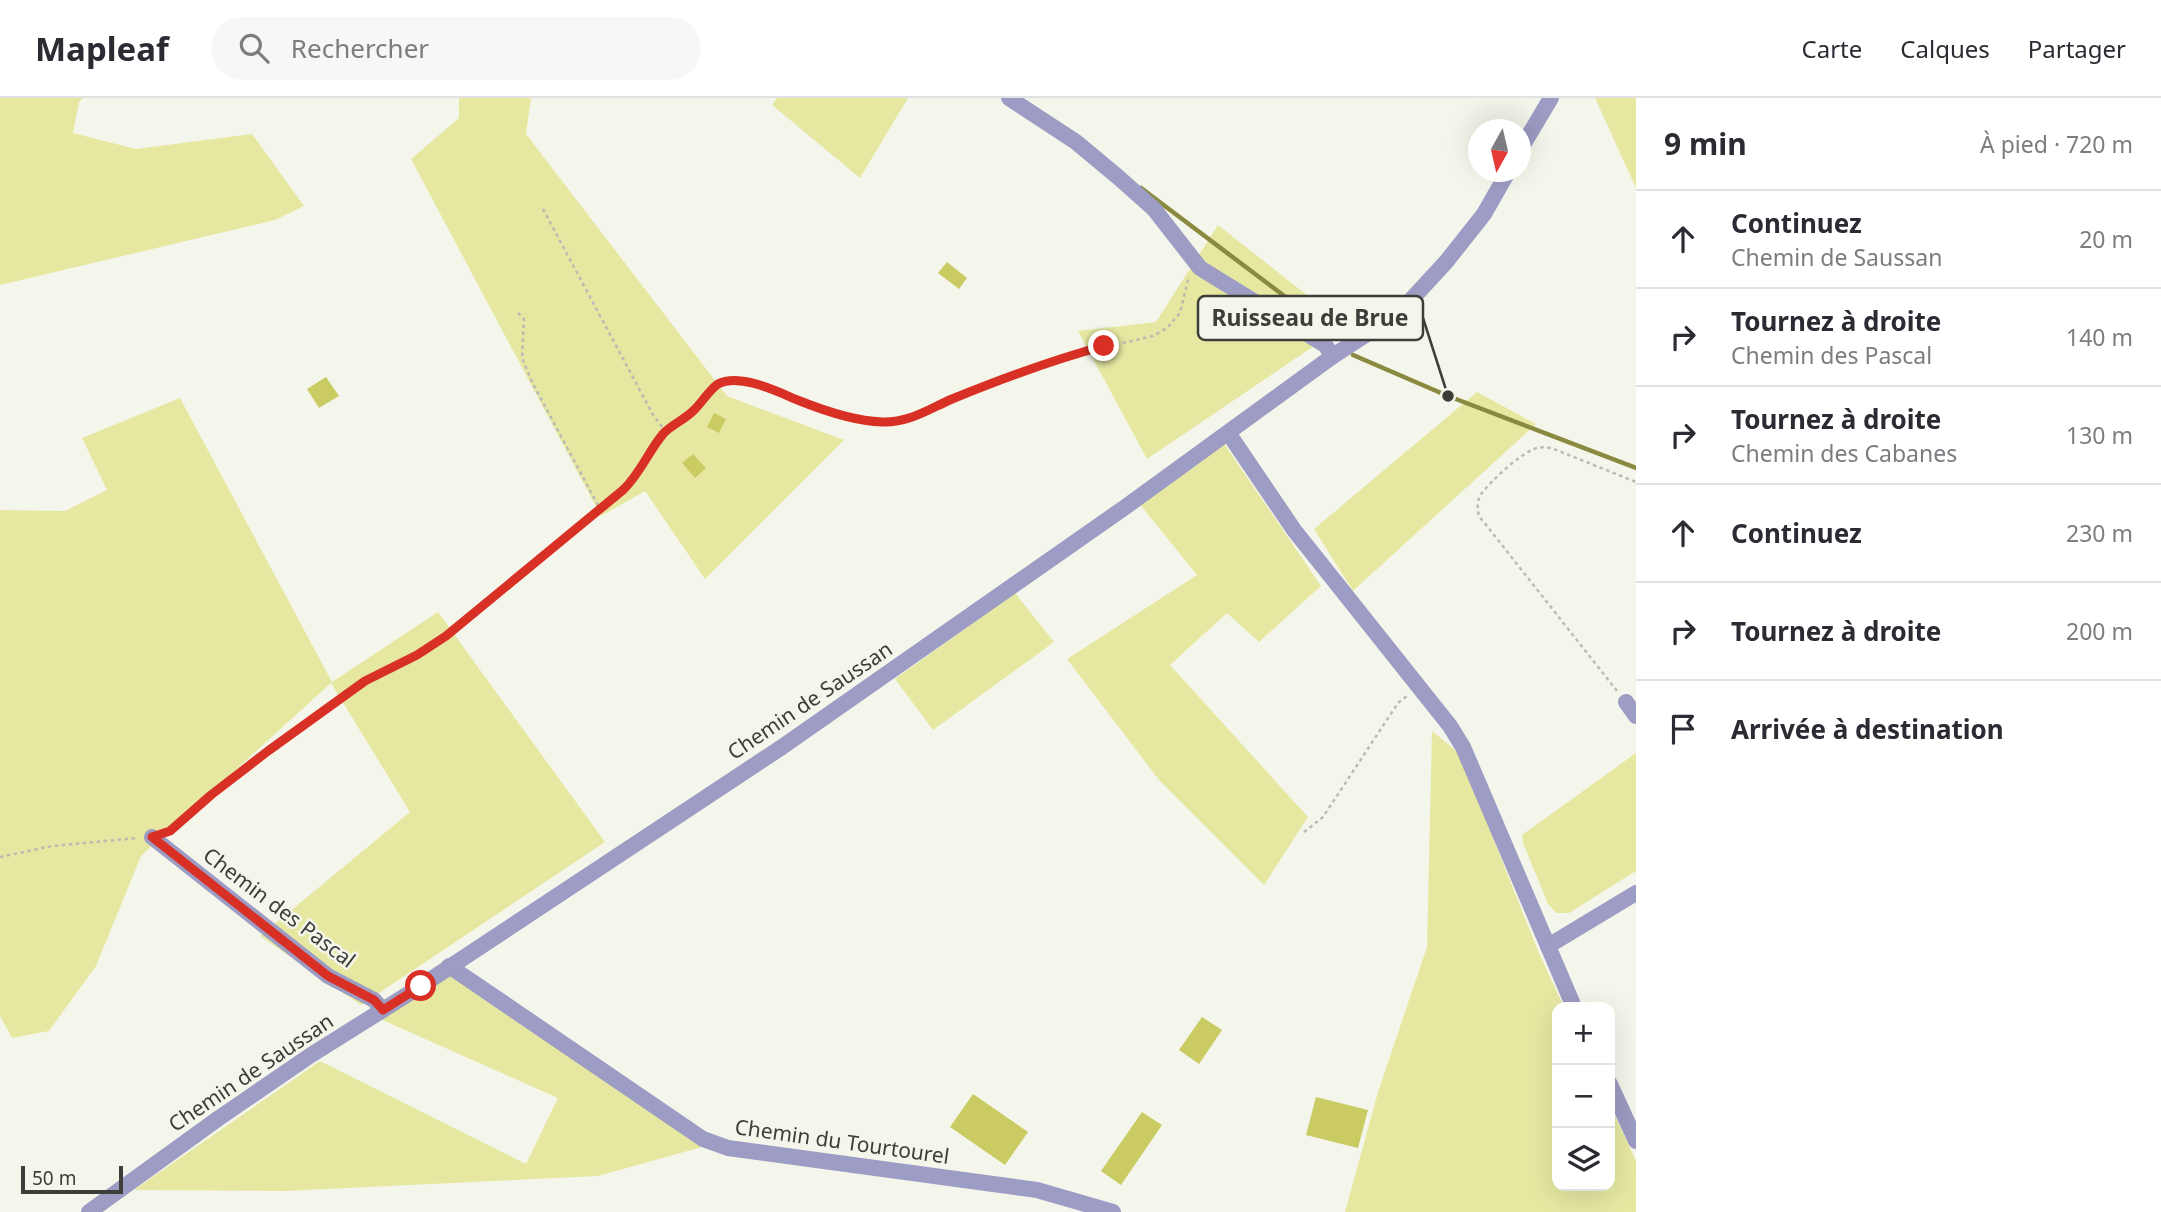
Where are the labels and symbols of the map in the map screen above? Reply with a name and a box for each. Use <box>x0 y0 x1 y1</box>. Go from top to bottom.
north arrow <box>1468 119 1531 182</box>
callout: Ruisseau de Brue <box>1198 296 1423 340</box>
text: Ruisseau de Brue <box>1212 301 1408 333</box>
route end <box>1088 330 1119 361</box>
street label: Chemin de Saussan <box>722 635 897 766</box>
street label: Chemin des Pascal <box>198 841 361 974</box>
route start <box>405 970 436 1001</box>
street label: Chemin de Saussan <box>163 1007 338 1138</box>
street label: Chemin du Tourtourel <box>733 1112 951 1170</box>
scale bar <box>21 1163 122 1195</box>

